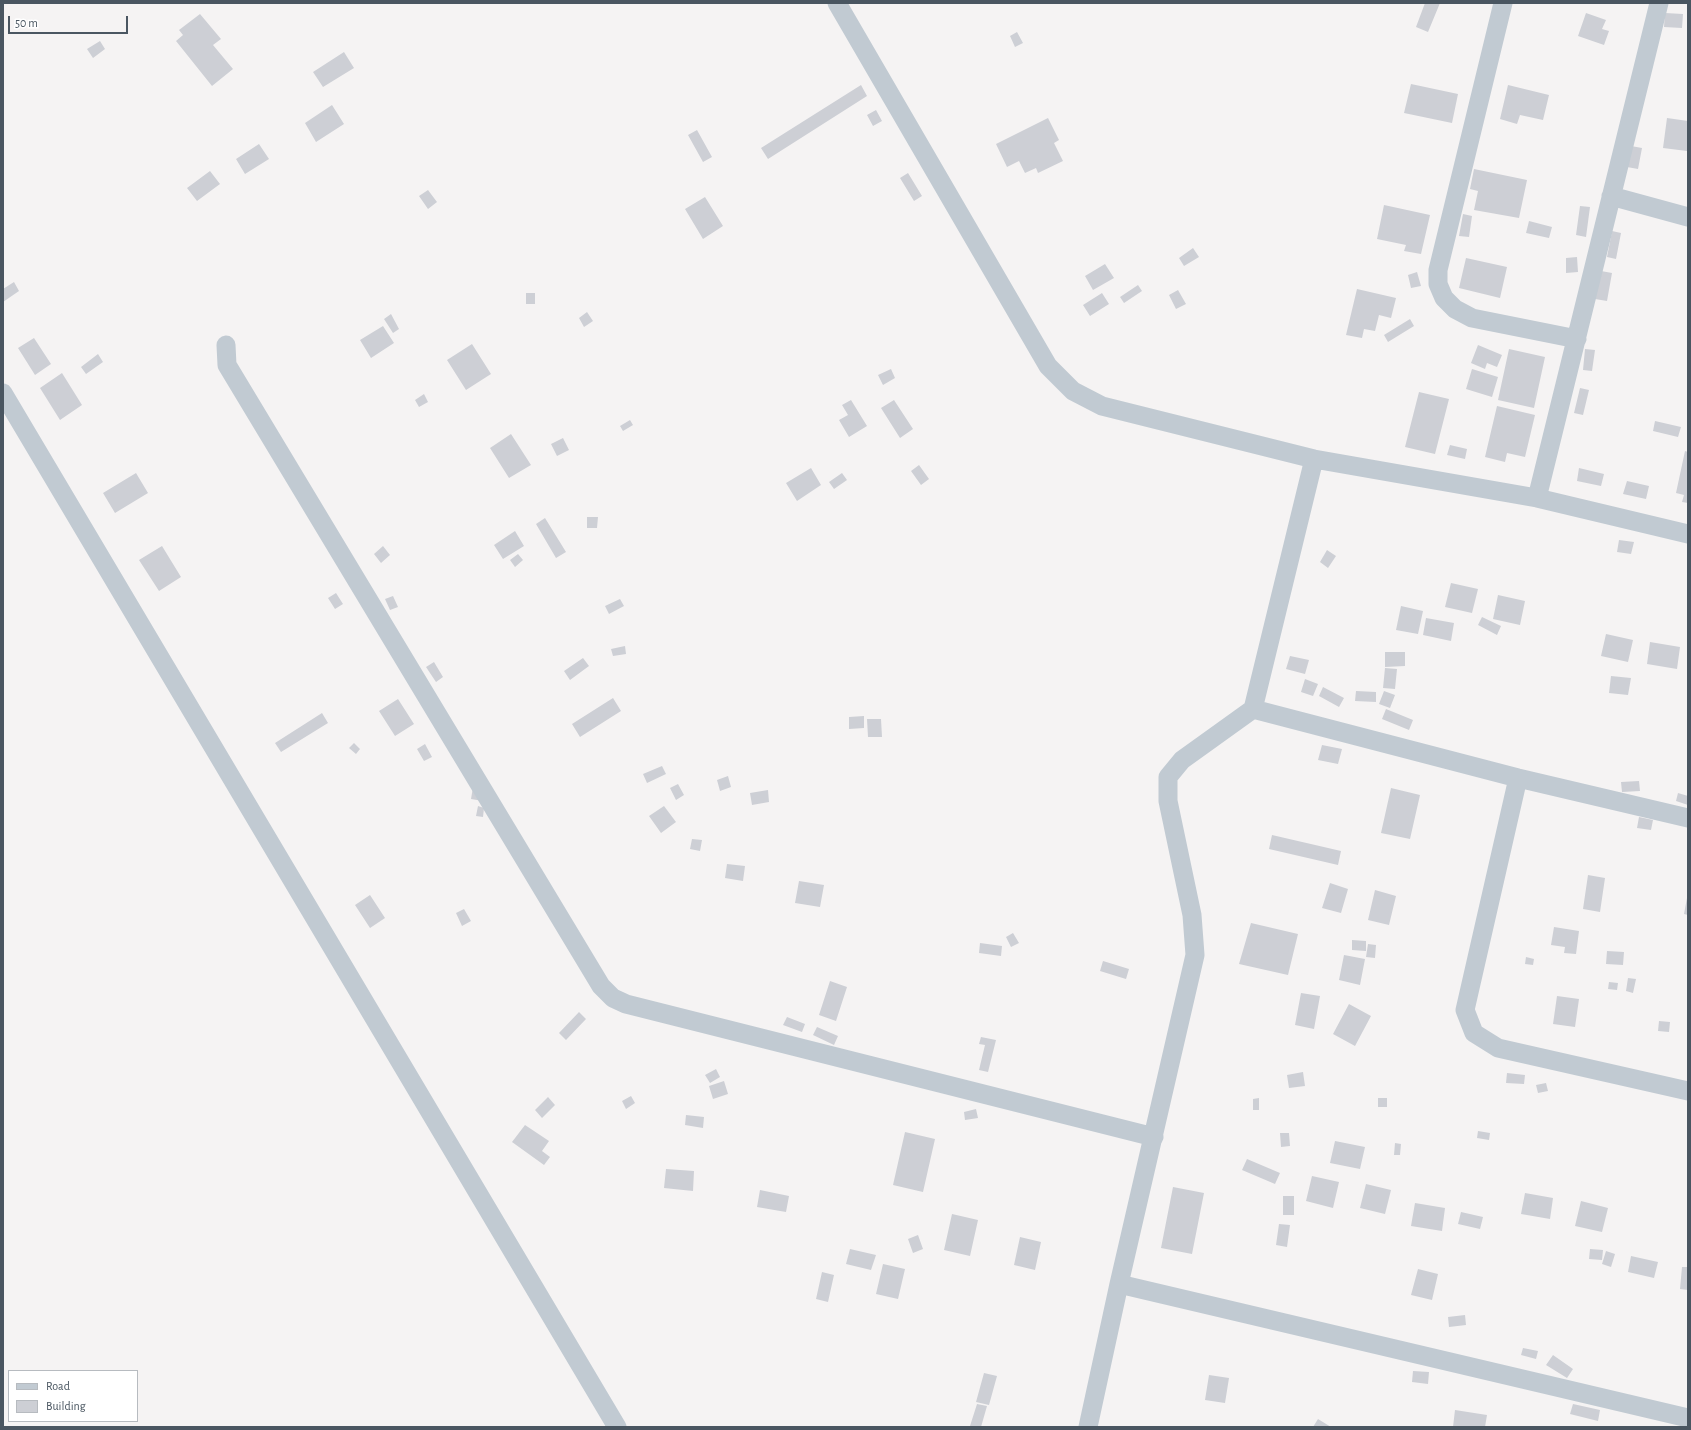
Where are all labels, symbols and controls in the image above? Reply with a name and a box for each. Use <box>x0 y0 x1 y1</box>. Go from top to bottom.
scale bar <box>10 8 130 34</box>
text: 50 m <box>15 17 38 29</box>
legend <box>8 1370 138 1422</box>
text: Road <box>46 1380 70 1392</box>
text: Building <box>46 1400 86 1412</box>

